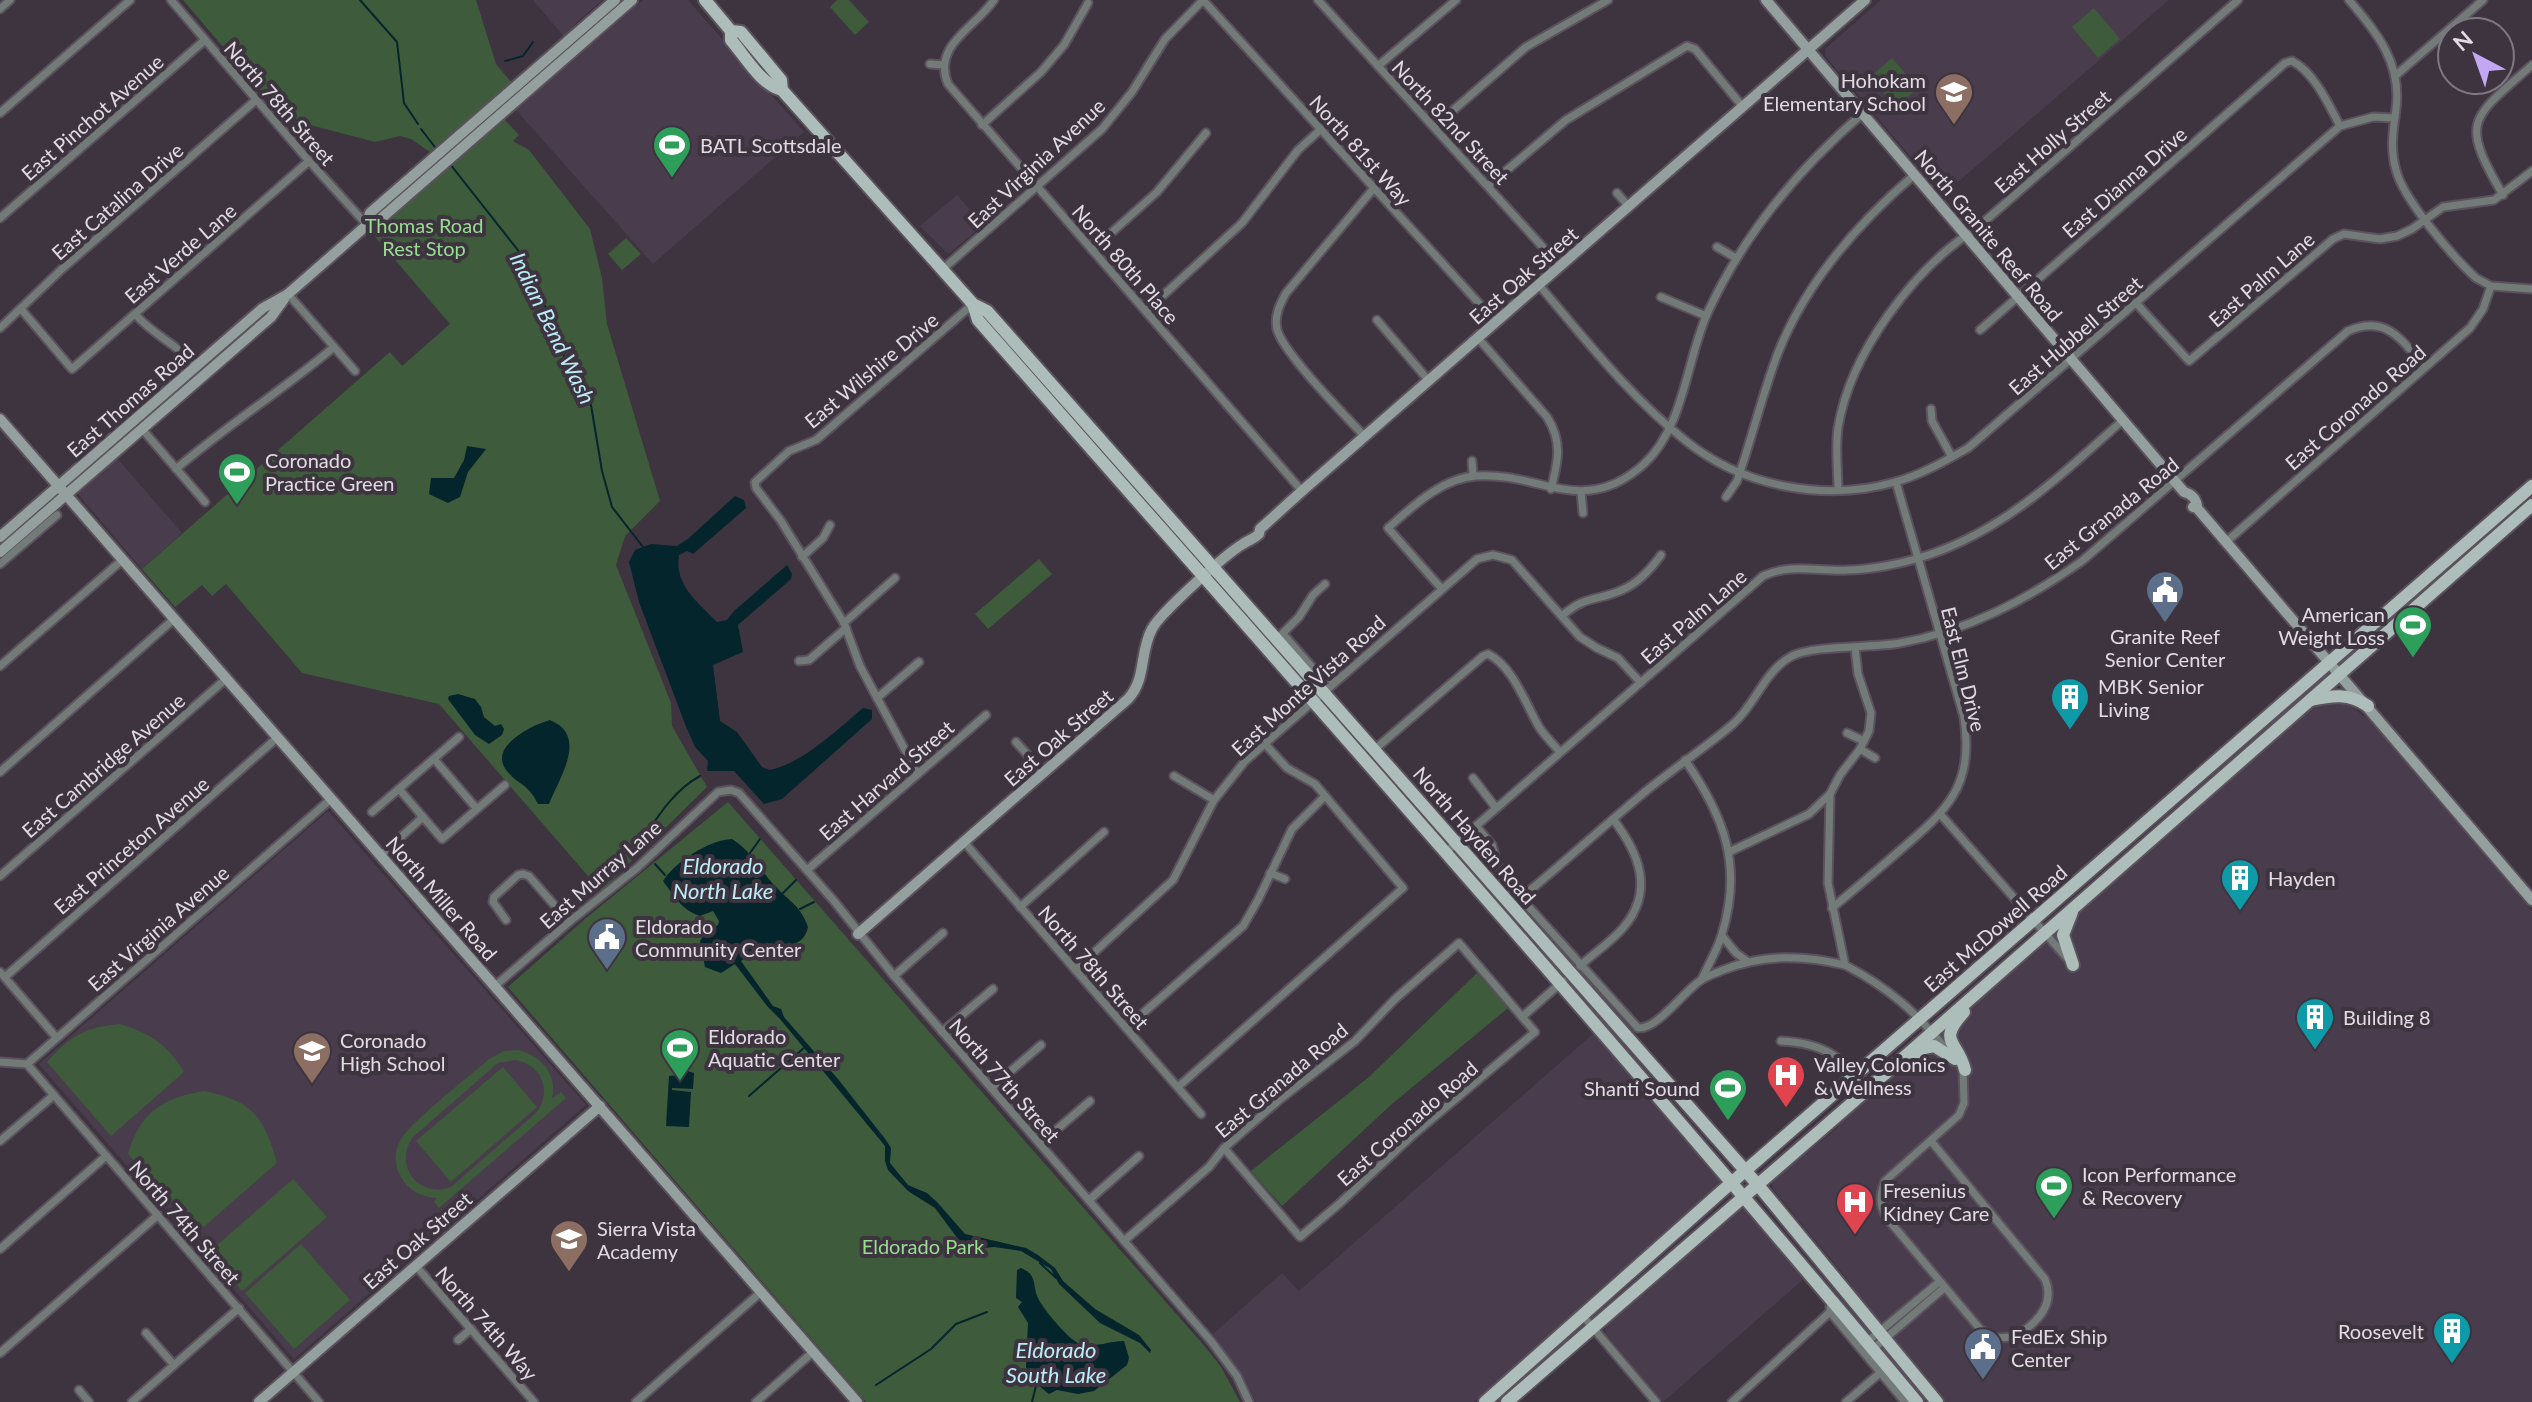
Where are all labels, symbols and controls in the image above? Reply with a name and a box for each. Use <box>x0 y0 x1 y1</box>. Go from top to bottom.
north arrow <box>2436 16 2516 96</box>
text: N <box>2447 25 2478 56</box>
street label: North 78th Street <box>220 36 340 170</box>
street label: East Pinchot Avenue <box>16 49 168 185</box>
street label: North 82nd Street <box>1388 55 1514 189</box>
place label: Hohokam Elementary School <box>1763 68 1926 115</box>
school or university icon: Hohokam Elementary School <box>1933 71 1975 126</box>
street label: East Holly Street <box>1989 84 2115 198</box>
street label: North 81st Way <box>1305 90 1417 211</box>
street label: East Virginia Avenue <box>962 93 1110 233</box>
street label: East Dianna Drive <box>2057 121 2191 243</box>
sports icon: BATL Scottsdale <box>651 124 693 179</box>
place label: BATL Scottsdale <box>700 133 842 157</box>
street label: East Catalina Drive <box>46 137 188 265</box>
street label: North Granite Reef Road <box>1910 144 2068 326</box>
street label: East Verde Lane <box>119 198 241 308</box>
street label: North 80th Place <box>1068 199 1184 329</box>
park label: Thomas Road Rest Stop <box>365 213 483 260</box>
street label: East Oak Street <box>1464 221 1582 329</box>
street label: East Palm Lane <box>2203 227 2319 331</box>
water label: Indian Bend Wash <box>505 248 601 408</box>
street label: East Hubbell Street <box>2003 271 2147 399</box>
street label: East Wilshire Drive <box>799 307 943 433</box>
street label: East Thomas Road <box>62 338 198 462</box>
street label: East Coronado Road <box>2280 340 2430 474</box>
place label: Coronado Practice Green <box>265 448 394 495</box>
sports icon: Coronado Practice Green <box>216 451 258 506</box>
street label: East Granada Road <box>2039 452 2183 574</box>
street label: East Palm Lane <box>1635 564 1751 668</box>
public building icon: Granite Reef Senior Center <box>2144 569 2186 624</box>
place label: American Weight Loss <box>2278 602 2385 649</box>
street label: East Elm Drive <box>1937 604 1991 734</box>
sports icon: American Weight Loss <box>2392 604 2434 659</box>
street label: East Monte Vista Road <box>1226 610 1390 760</box>
place label: Granite Reef Senior Center <box>2105 624 2226 671</box>
place label: MBK Senior Living <box>2098 674 2205 721</box>
building icon: MBK Senior Living <box>2049 676 2091 731</box>
street label: East Oak Street <box>999 683 1117 791</box>
street label: East Cambridge Avenue <box>17 688 189 842</box>
street label: East Harvard Street <box>814 715 958 845</box>
street label: North Hayden Road <box>1409 761 1541 909</box>
street label: East Princeton Avenue <box>49 771 213 919</box>
street label: East Murray Lane <box>534 815 666 933</box>
street label: North Miller Road <box>382 831 502 965</box>
water label: Eldorado North Lake <box>673 852 773 904</box>
building icon: Hayden <box>2219 857 2261 912</box>
street label: East McDowell Road <box>1919 859 2071 997</box>
street label: East Virginia Avenue <box>83 860 233 996</box>
place label: Hayden <box>2268 866 2336 890</box>
street label: North 78th Street <box>1034 900 1154 1034</box>
place label: Eldorado Community Center <box>635 914 802 961</box>
public building icon: Eldorado Community Center <box>586 916 628 971</box>
building icon: Building 8 <box>2294 996 2336 1051</box>
place label: Building 8 <box>2343 1005 2431 1029</box>
street label: North 77th Street <box>945 1013 1065 1147</box>
street label: East Granada Road <box>1210 1018 1352 1142</box>
place label: Eldorado Aquatic Center <box>708 1024 841 1071</box>
sports icon: Eldorado Aquatic Center <box>659 1027 701 1082</box>
place label: Coronado High School <box>340 1028 446 1075</box>
school or university icon: Coronado High School <box>291 1030 333 1085</box>
place label: Valley Colonics & Wellness <box>1814 1052 1945 1099</box>
hospital icon: Valley Colonics & Wellness <box>1765 1054 1807 1109</box>
street label: East Coronado Road <box>1332 1056 1482 1190</box>
sports icon: Shanti Sound <box>1707 1067 1749 1122</box>
place label: Shanti Sound <box>1584 1076 1700 1100</box>
street label: North 74th Street <box>125 1155 245 1289</box>
place label: Icon Performance & Recovery <box>2082 1162 2236 1209</box>
sports icon: Icon Performance & Recovery <box>2033 1165 2075 1220</box>
place label: Fresenius Kidney Care <box>1883 1178 1989 1225</box>
hospital icon: Fresenius Kidney Care <box>1834 1181 1876 1236</box>
street label: East Oak Street <box>358 1186 476 1294</box>
place label: Sierra Vista Academy <box>597 1216 696 1263</box>
school or university icon: Sierra Vista Academy <box>548 1218 590 1273</box>
park label: Eldorado Park <box>862 1234 985 1258</box>
street label: North 74th Way <box>431 1261 543 1385</box>
building icon: Roosevelt <box>2431 1310 2473 1365</box>
place label: Roosevelt <box>2338 1319 2424 1343</box>
place label: FedEx Ship Center <box>2011 1324 2108 1371</box>
public building icon: FedEx Ship Center <box>1962 1326 2004 1381</box>
water label: Eldorado South Lake <box>1006 1336 1106 1388</box>

